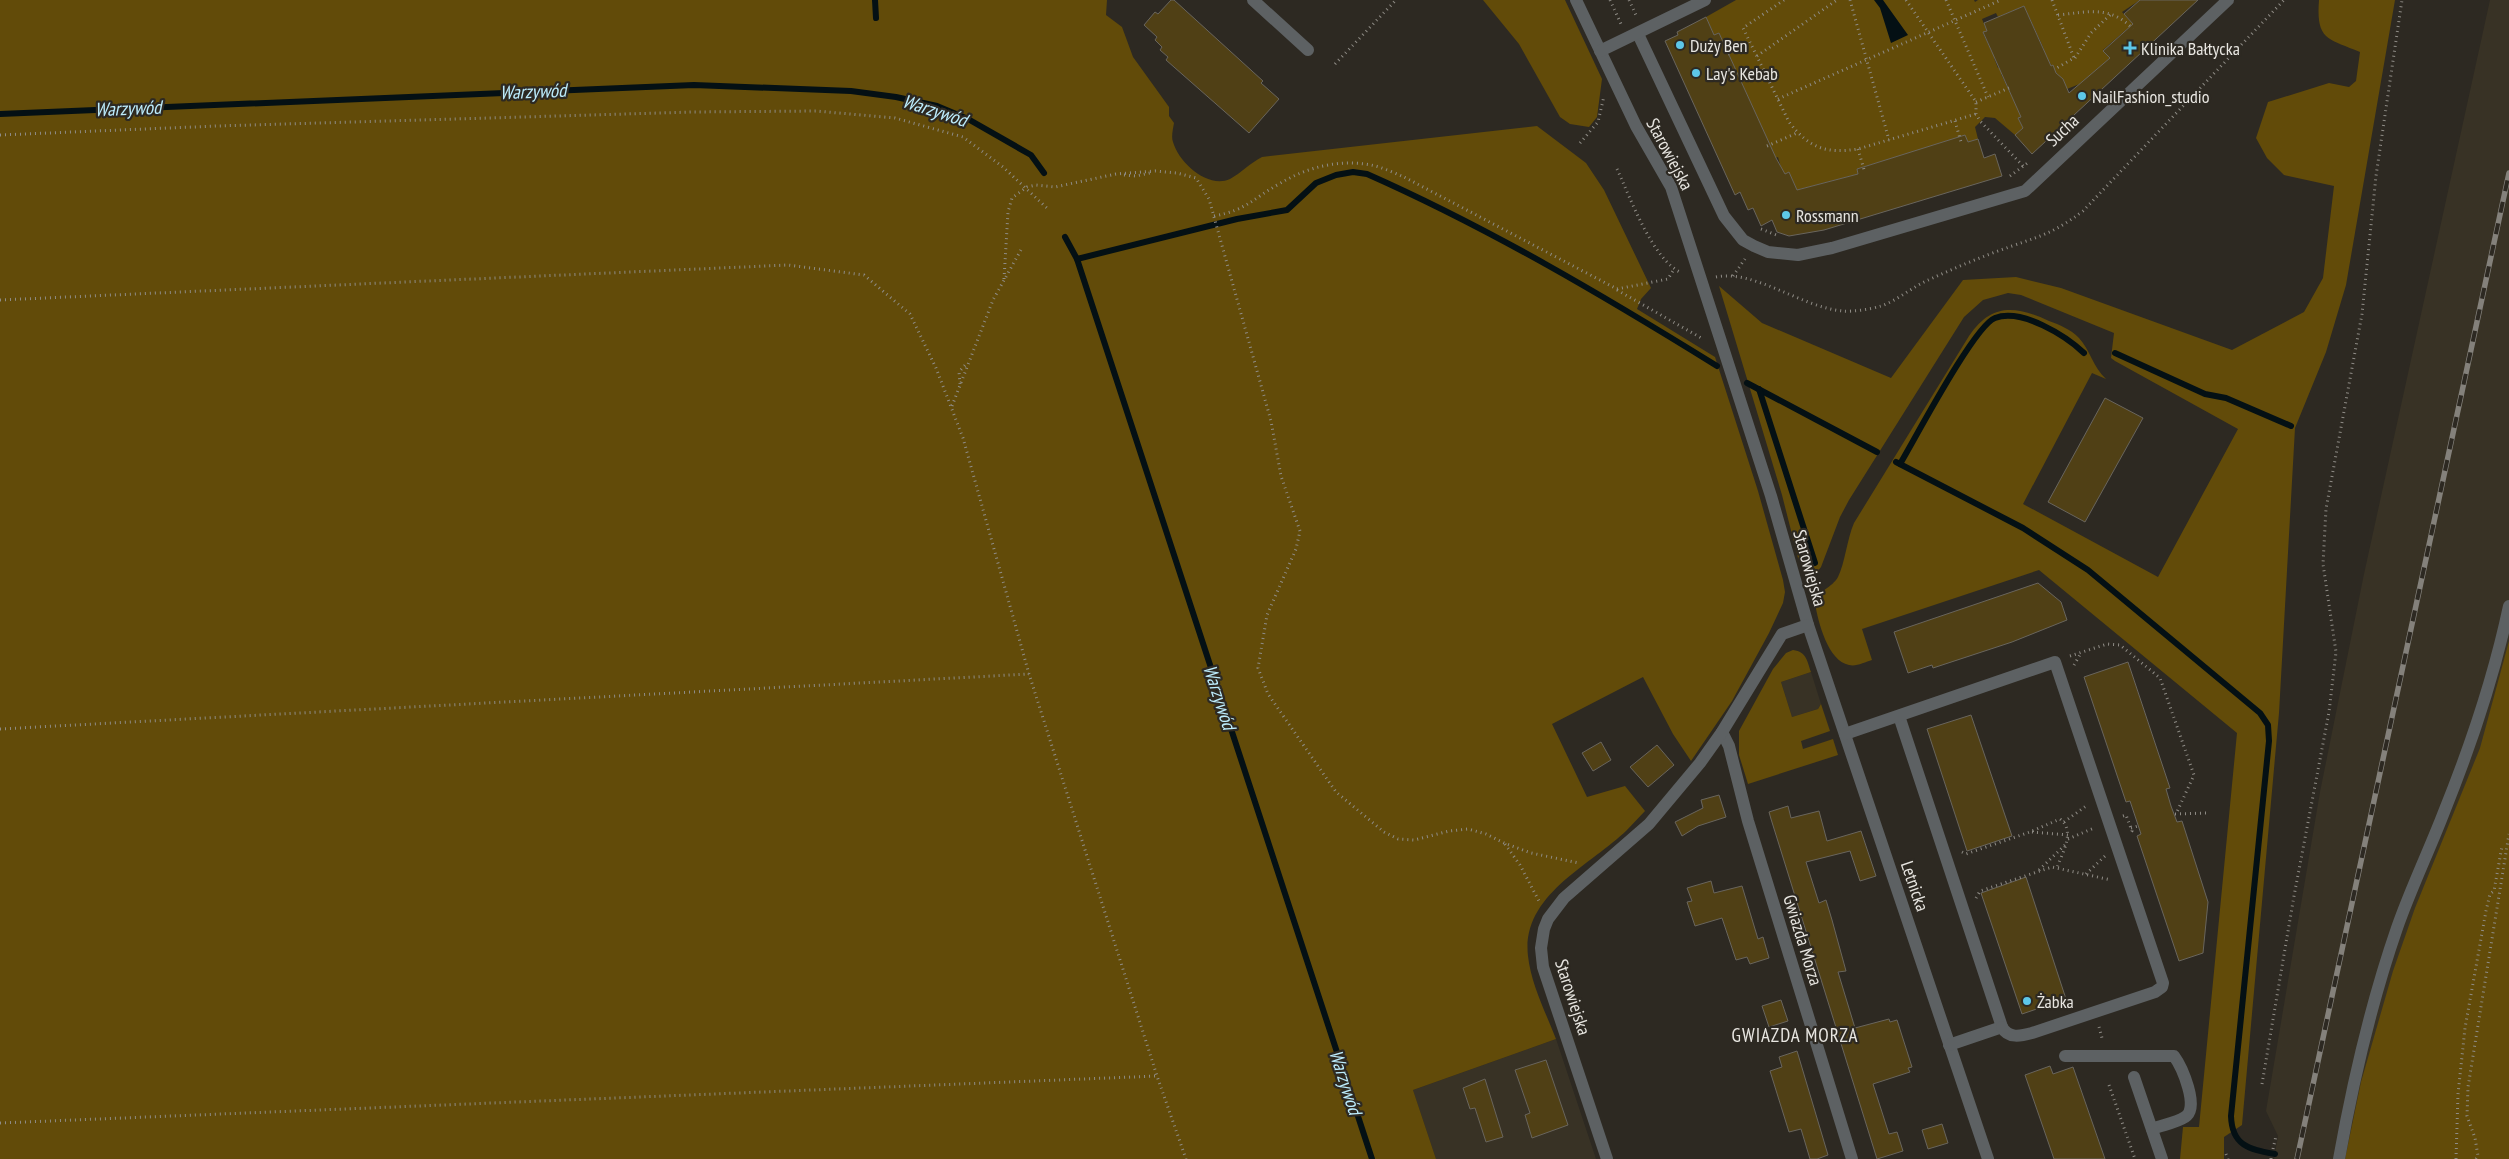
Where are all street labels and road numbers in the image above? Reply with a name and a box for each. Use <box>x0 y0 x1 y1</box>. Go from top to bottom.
street label: Sucha <box>2041 109 2083 151</box>
street label: Starowiejska <box>1641 114 1699 194</box>
street label: Starowiejska <box>1788 527 1832 609</box>
street label: Letnicka <box>1896 858 1934 914</box>
street label: Gwiazda Morza <box>1778 892 1828 988</box>
street label: Starowiejska <box>1550 956 1596 1038</box>

